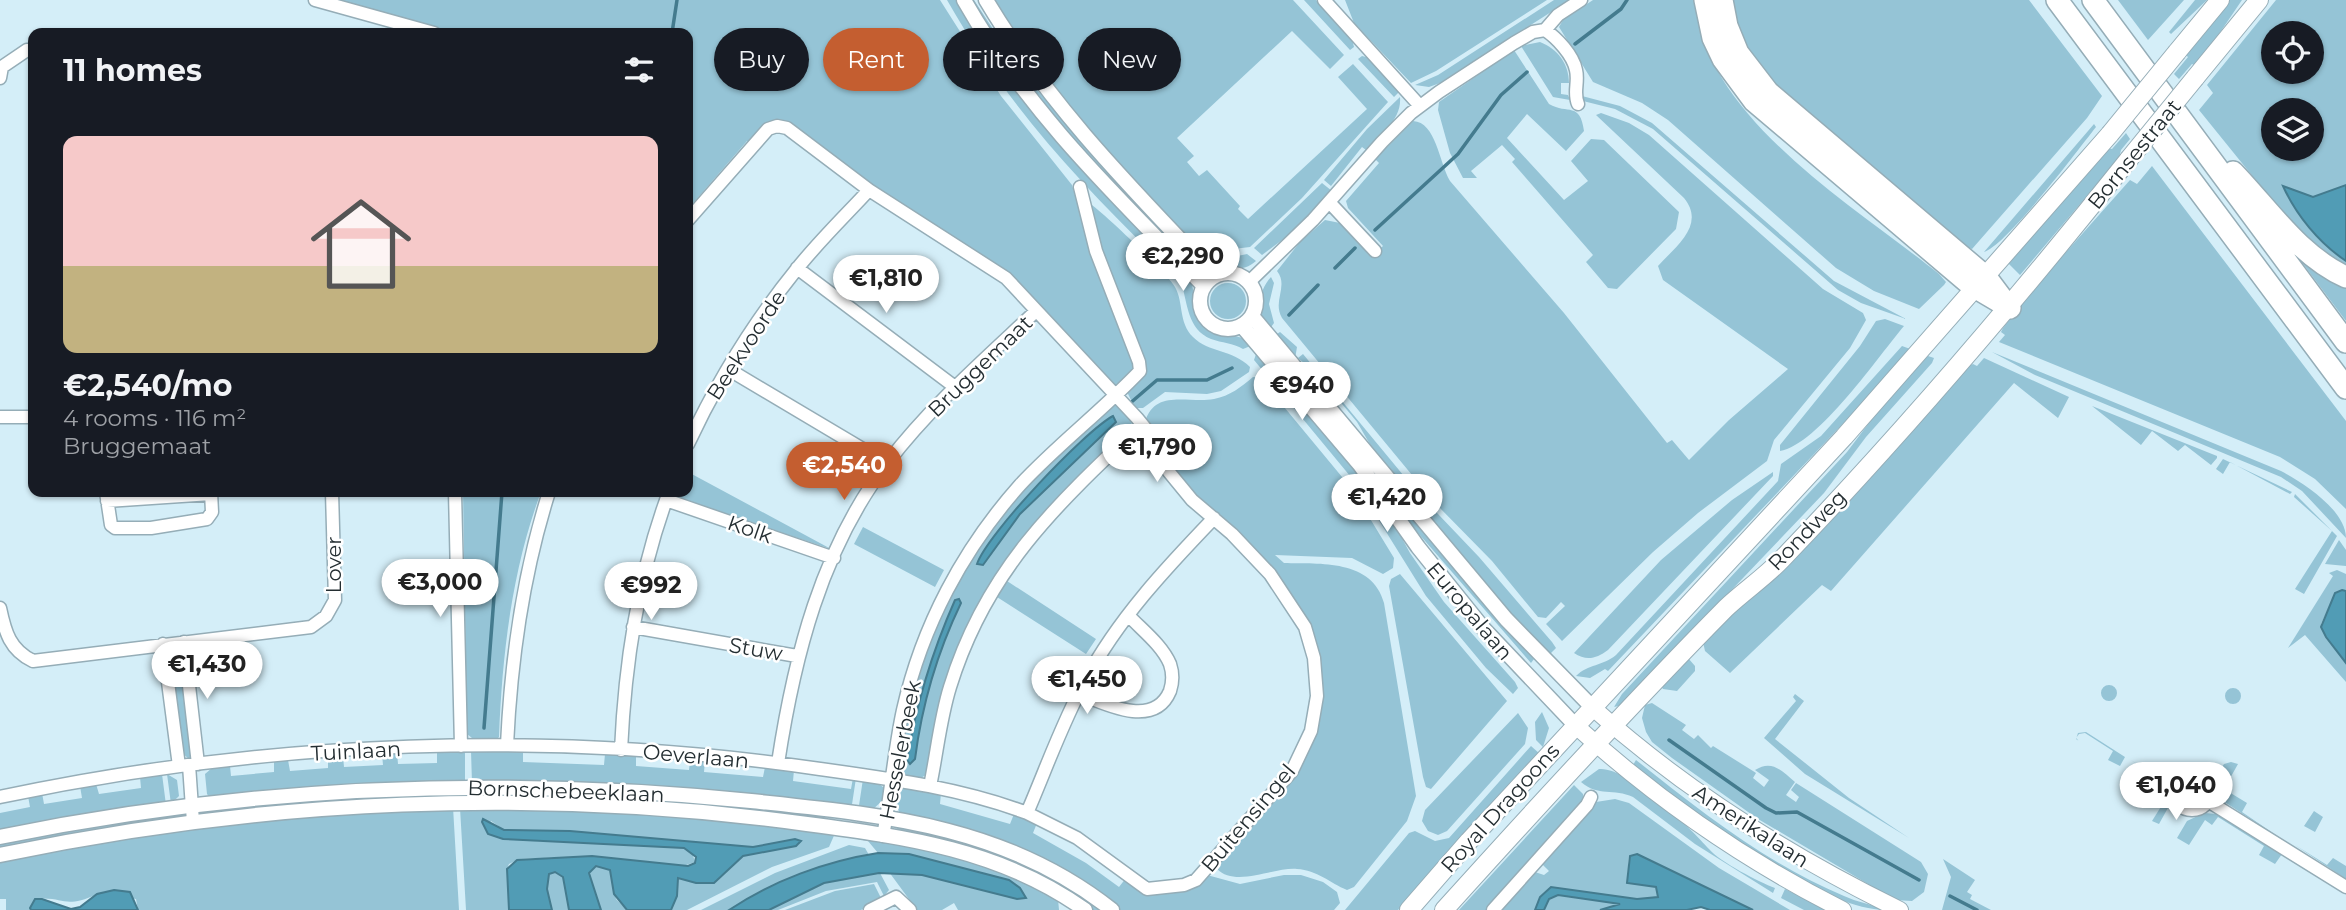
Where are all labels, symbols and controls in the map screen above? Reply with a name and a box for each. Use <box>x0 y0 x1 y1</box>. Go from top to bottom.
map controls <box>2261 21 2324 161</box>
button: locate <box>2261 21 2324 84</box>
chip: Buy <box>714 28 809 91</box>
chip: Rent <box>823 28 929 91</box>
chip: Filters <box>943 28 1064 91</box>
chip: New <box>1078 28 1181 91</box>
icon: filters <box>620 51 658 89</box>
text: 11 homes <box>63 52 202 89</box>
street label: Bornsestraat <box>2082 94 2186 214</box>
button: layers <box>2261 98 2324 161</box>
icon: home <box>298 181 424 307</box>
pin: €2,290 <box>1126 233 1240 293</box>
text: €2,290 <box>1142 242 1224 270</box>
pin: €1,810 <box>829 256 943 315</box>
text: €1,810 <box>849 264 923 292</box>
street label: Beekvoorde <box>701 285 791 405</box>
street label: Bruggemaat <box>923 310 1037 422</box>
pin: €940 <box>1261 362 1343 422</box>
text: €2,540/mo <box>63 367 232 404</box>
text: €940 <box>1270 371 1334 399</box>
text: 4 rooms · 116 m² <box>63 404 246 432</box>
pin: €1,790 <box>1100 424 1214 484</box>
text: Bruggemaat <box>63 432 211 460</box>
text: €1,790 <box>1118 433 1196 461</box>
pin: €2,540 <box>787 442 901 502</box>
text: €2,540 <box>802 451 886 479</box>
pin: €1,420 <box>1330 475 1444 534</box>
text: €1,420 <box>1348 483 1426 511</box>
street label: Rondweg <box>1763 485 1851 575</box>
street label: Kolk <box>724 510 776 548</box>
street label: Lover <box>321 536 346 594</box>
street label: Europalaan <box>1422 557 1518 665</box>
pin: €3,000 <box>383 560 497 619</box>
pin: €992 <box>610 562 692 622</box>
text: €3,000 <box>398 568 482 596</box>
text: €992 <box>620 571 682 599</box>
street label: Stuw <box>727 632 785 666</box>
pin: €1,430 <box>150 642 264 701</box>
text: €1,430 <box>168 650 246 678</box>
pin: €1,450 <box>1030 656 1144 716</box>
text: €1,450 <box>1047 665 1127 693</box>
street label: Hesselerbeek <box>874 678 926 822</box>
street label: Tuinlaan <box>310 736 402 766</box>
street label: Royal Dragoons <box>1435 738 1565 878</box>
street label: Oeverlaan <box>642 739 750 773</box>
street label: Buitensingel <box>1196 759 1300 877</box>
pin: €1,040 <box>2119 762 2233 822</box>
text: €1,040 <box>2136 771 2216 799</box>
street label: Bornschebeeklaan <box>467 775 665 807</box>
street label: Amerikalaan <box>1688 779 1814 873</box>

